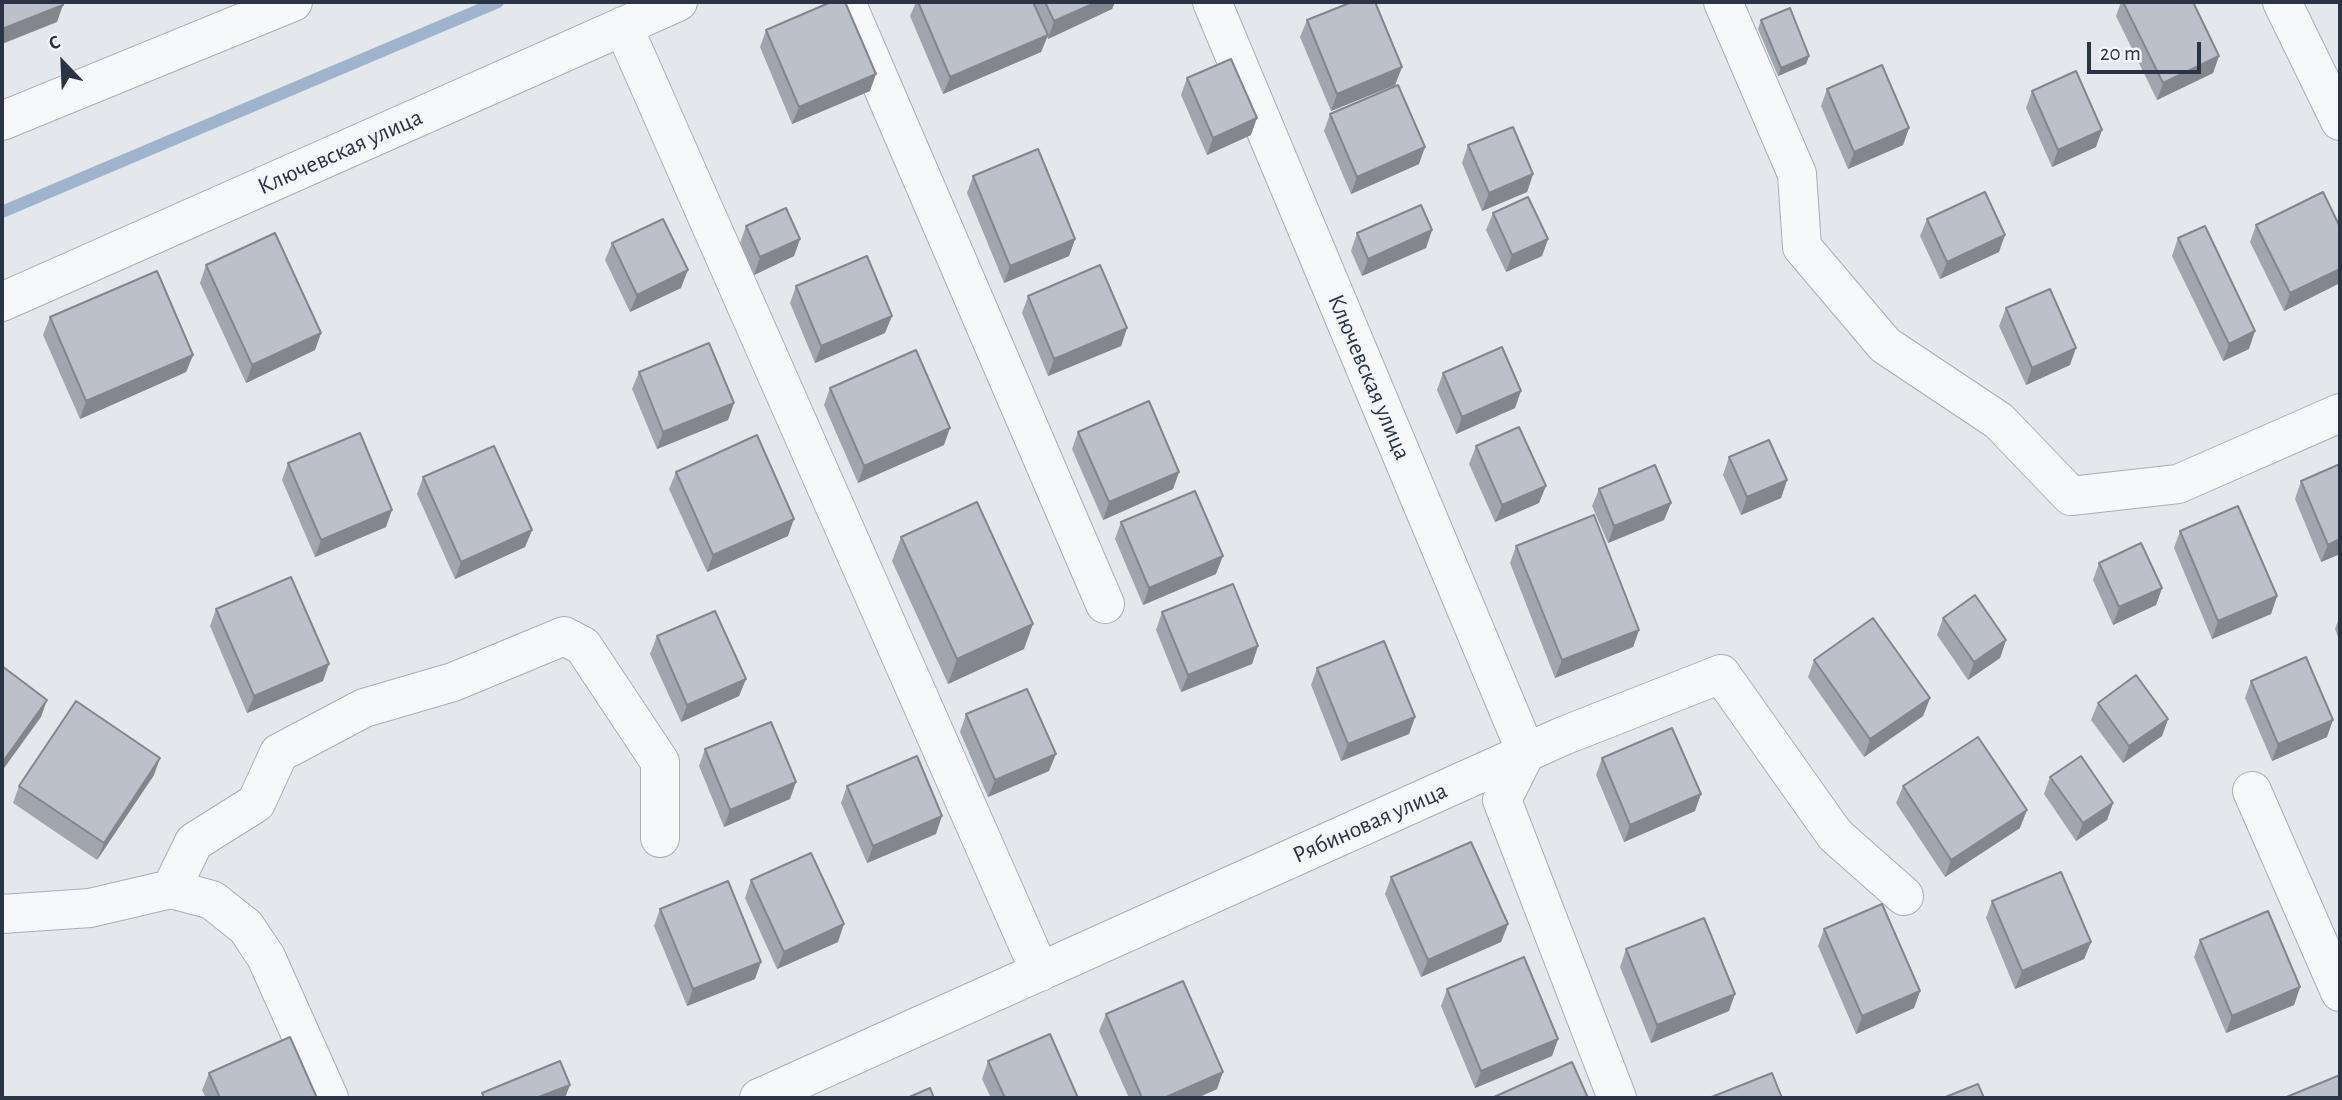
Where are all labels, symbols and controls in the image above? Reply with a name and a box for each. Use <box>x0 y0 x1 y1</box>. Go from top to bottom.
north arrow <box>28 28 98 98</box>
scale bar <box>2090 28 2204 72</box>
text: С <box>46 32 63 54</box>
text: 20 m <box>2100 43 2141 64</box>
street label: Ключевская улица <box>253 103 427 201</box>
street label: Ключевская улица <box>1321 290 1417 464</box>
street label: Рябиновая улица <box>1288 776 1452 870</box>

